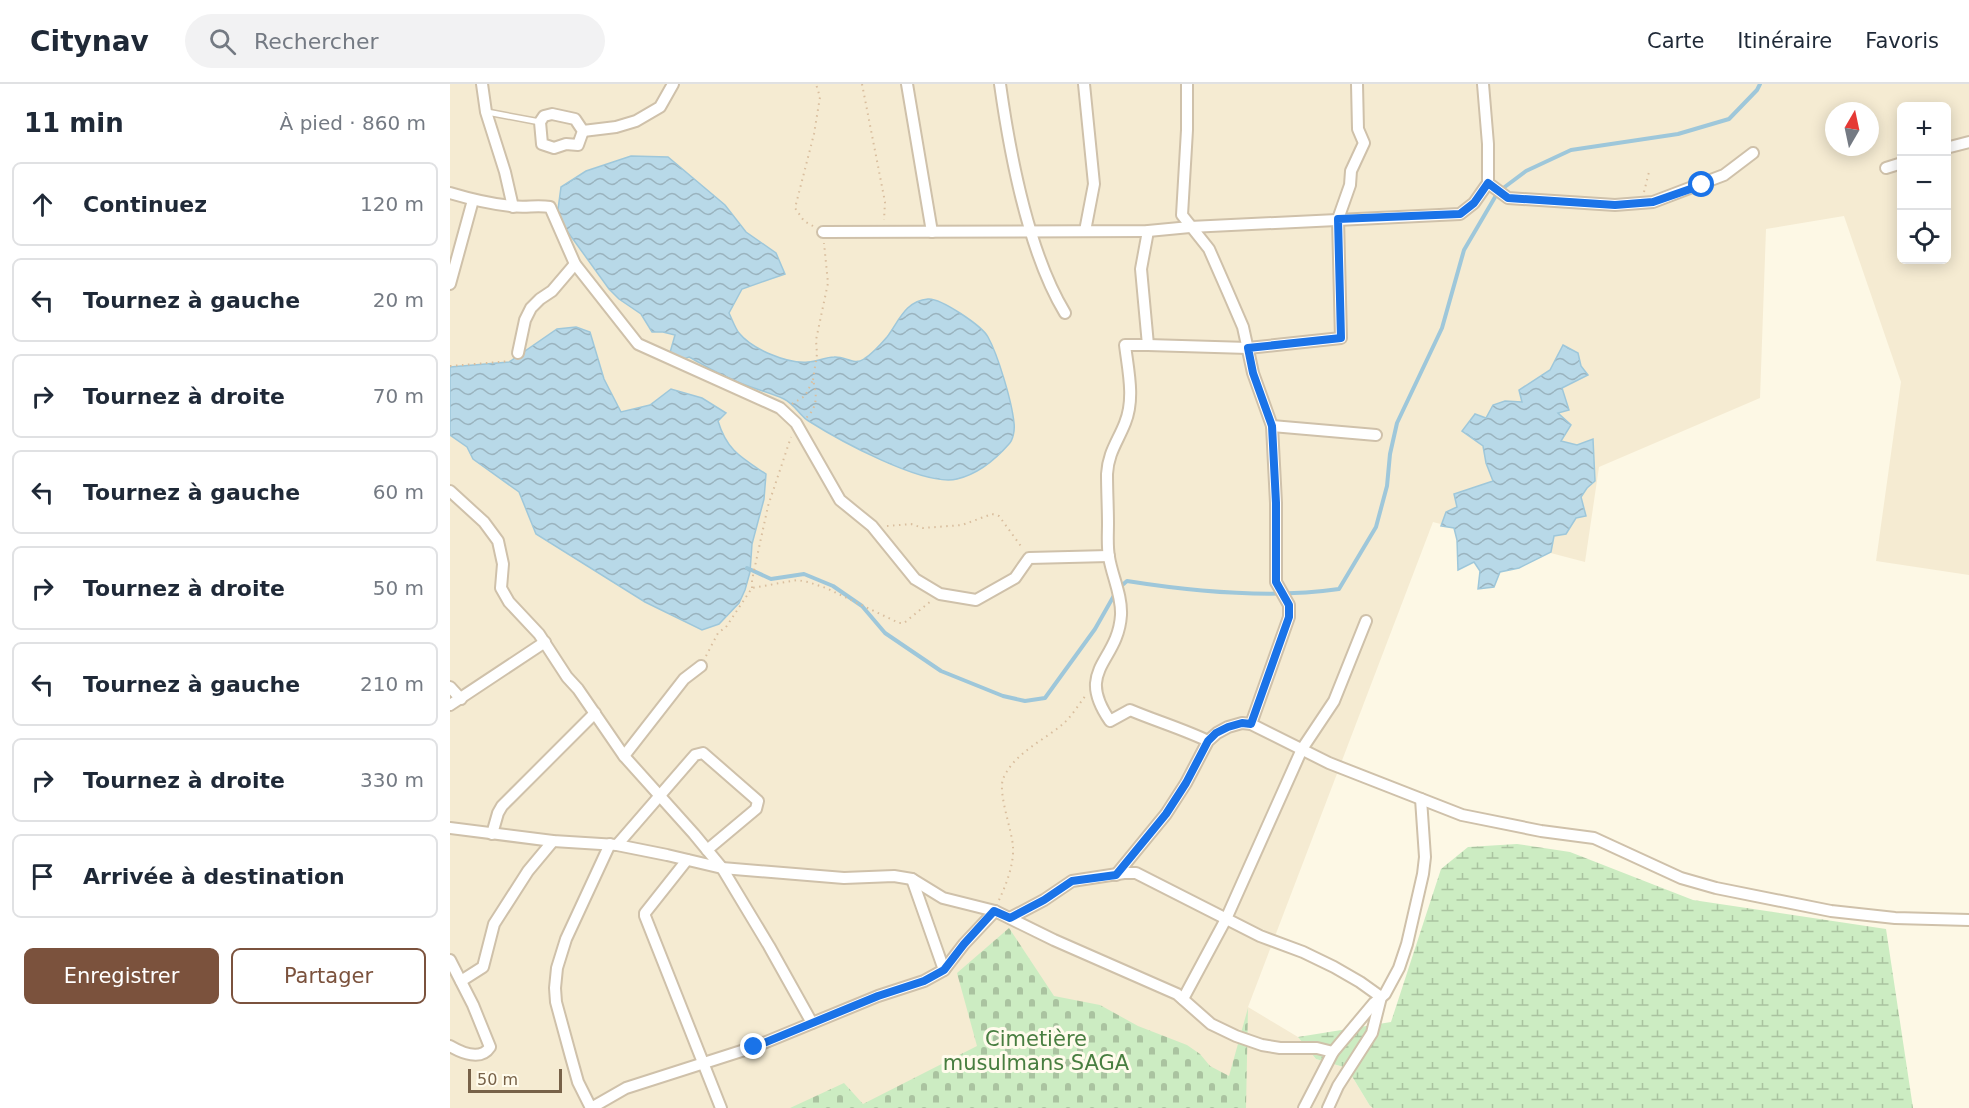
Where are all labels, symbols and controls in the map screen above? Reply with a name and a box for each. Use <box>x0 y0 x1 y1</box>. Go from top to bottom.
search box <box>185 14 605 68</box>
text: Citynav <box>30 25 149 58</box>
icon: search <box>206 25 239 58</box>
text: Rechercher <box>254 29 378 54</box>
text: Carte <box>1647 29 1704 53</box>
text: Itinéraire <box>1737 29 1832 53</box>
text: Favoris <box>1865 29 1939 53</box>
north arrow <box>1825 102 1879 156</box>
map controls <box>1897 102 1951 264</box>
button: + <box>1897 102 1951 156</box>
text: 11 min <box>24 108 124 138</box>
text: À pied · 860 m <box>280 111 426 135</box>
button: − <box>1897 156 1951 210</box>
route start <box>1688 171 1714 197</box>
icon: ahead <box>26 188 59 221</box>
text: Continuez <box>83 192 207 217</box>
text: 120 m <box>360 192 424 216</box>
button: locate <box>1897 210 1951 264</box>
icon: left <box>26 284 59 317</box>
text: Tournez à gauche <box>83 288 300 313</box>
text: 20 m <box>373 288 424 312</box>
icon: right <box>26 380 59 413</box>
text: Tournez à droite <box>83 384 285 409</box>
text: 70 m <box>373 384 424 408</box>
icon: left <box>26 476 59 509</box>
text: Tournez à gauche <box>83 480 300 505</box>
text: 60 m <box>373 480 424 504</box>
icon: right <box>26 572 59 605</box>
text: Tournez à droite <box>83 576 285 601</box>
text: 50 m <box>373 576 424 600</box>
icon: left <box>26 668 59 701</box>
text: Tournez à gauche <box>83 672 300 697</box>
text: 210 m <box>360 672 424 696</box>
icon: right <box>26 764 59 797</box>
text: Tournez à droite <box>83 768 285 793</box>
text: 330 m <box>360 768 424 792</box>
icon: arrive <box>26 860 59 893</box>
text: Arrivée à destination <box>83 864 345 889</box>
button: Enregistrer <box>24 948 219 1004</box>
button: Partager <box>231 948 426 1004</box>
park label: Cimetière musulmans SAGA <box>943 1027 1130 1075</box>
route end <box>740 1033 766 1059</box>
scale bar <box>468 1066 562 1094</box>
text: 50 m <box>477 1070 518 1089</box>

